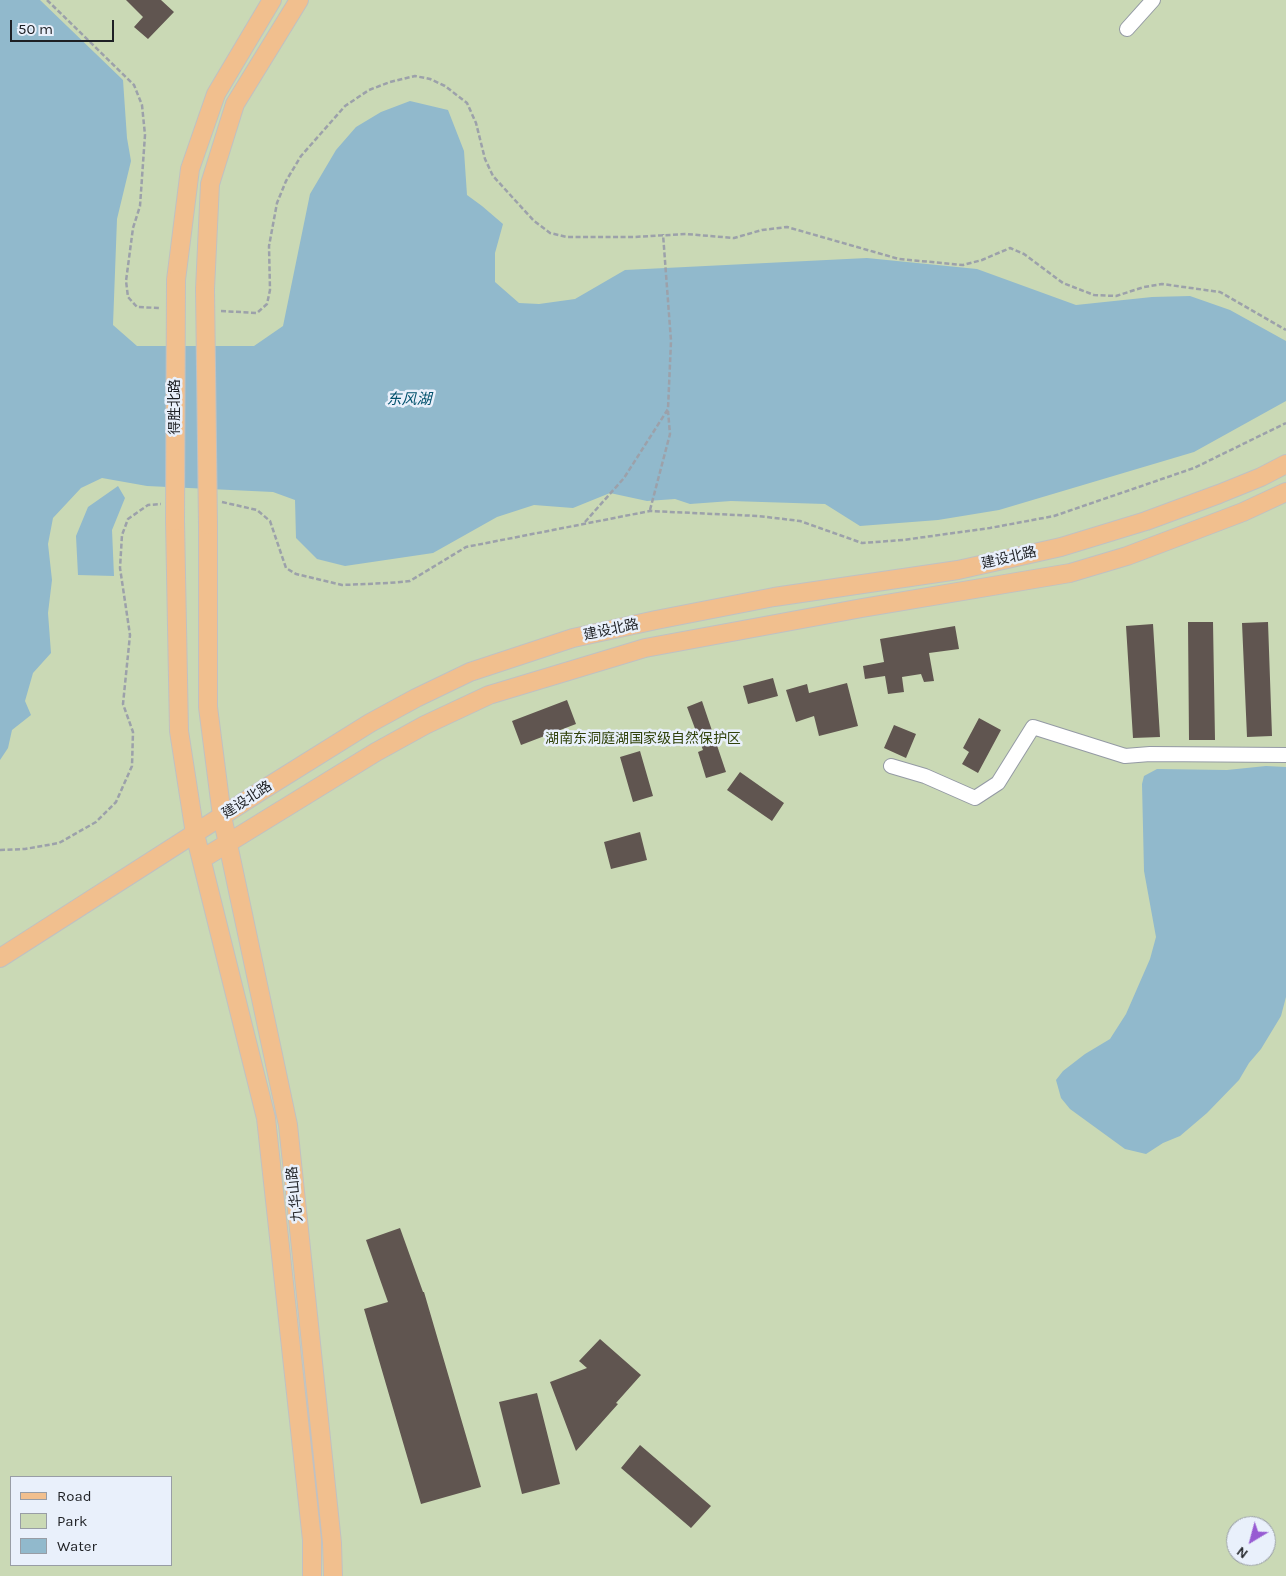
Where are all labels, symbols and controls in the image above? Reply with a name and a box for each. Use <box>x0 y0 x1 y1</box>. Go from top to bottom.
scale bar <box>12 10 116 42</box>
text: 50 m <box>18 20 53 38</box>
street label: 得胜北路 <box>167 379 183 435</box>
water label: 东风湖 <box>387 391 431 409</box>
street label: 建设北路 <box>980 544 1038 572</box>
street label: 建设北路 <box>582 616 640 644</box>
park label: 湖南东洞庭湖国家级自然保护区 <box>545 731 741 747</box>
street label: 建设北路 <box>219 778 275 822</box>
street label: 九华山路 <box>284 1165 306 1223</box>
legend <box>10 1476 172 1566</box>
text: Road <box>57 1487 92 1505</box>
text: Park <box>57 1512 87 1530</box>
north arrow <box>1226 1516 1276 1566</box>
text: Water <box>57 1537 97 1555</box>
text: N <box>1233 1543 1251 1562</box>

